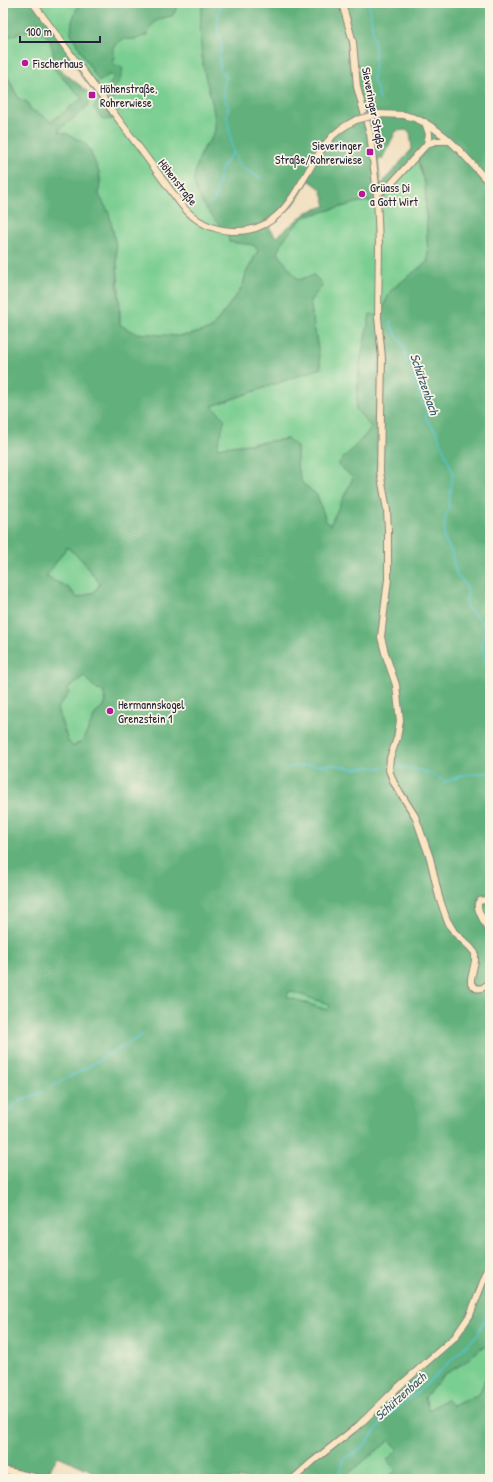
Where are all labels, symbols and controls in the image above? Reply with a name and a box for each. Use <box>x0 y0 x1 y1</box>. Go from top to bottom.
scale bar <box>20 18 100 44</box>
text: 100 m <box>26 23 52 40</box>
place label: Fischerhaus <box>32 55 83 72</box>
marker: Fischerhaus <box>20 58 30 68</box>
street label: Sieveringer Straße <box>358 66 390 151</box>
place label: Höhenstraße, Rohrerwiese <box>100 80 157 111</box>
marker: Höhenstraße, Rohrerwiese <box>87 90 97 100</box>
place label: Sieveringer Straße/Rohrerwiese <box>275 137 362 168</box>
marker: Sieveringer Straße/Rohrerwiese <box>365 147 375 157</box>
street label: Höhenstraße <box>154 155 202 209</box>
place label: Grüass Di a Gott Wirt <box>370 179 419 210</box>
marker: Grüass Di a Gott Wirt <box>357 189 367 199</box>
water label: Schützenbach <box>406 351 444 419</box>
place label: Hermannskogel Grenzstein 1 <box>118 696 185 727</box>
marker: Hermannskogel Grenzstein 1 <box>105 706 115 716</box>
water label: Schützenbach <box>370 1367 431 1424</box>

